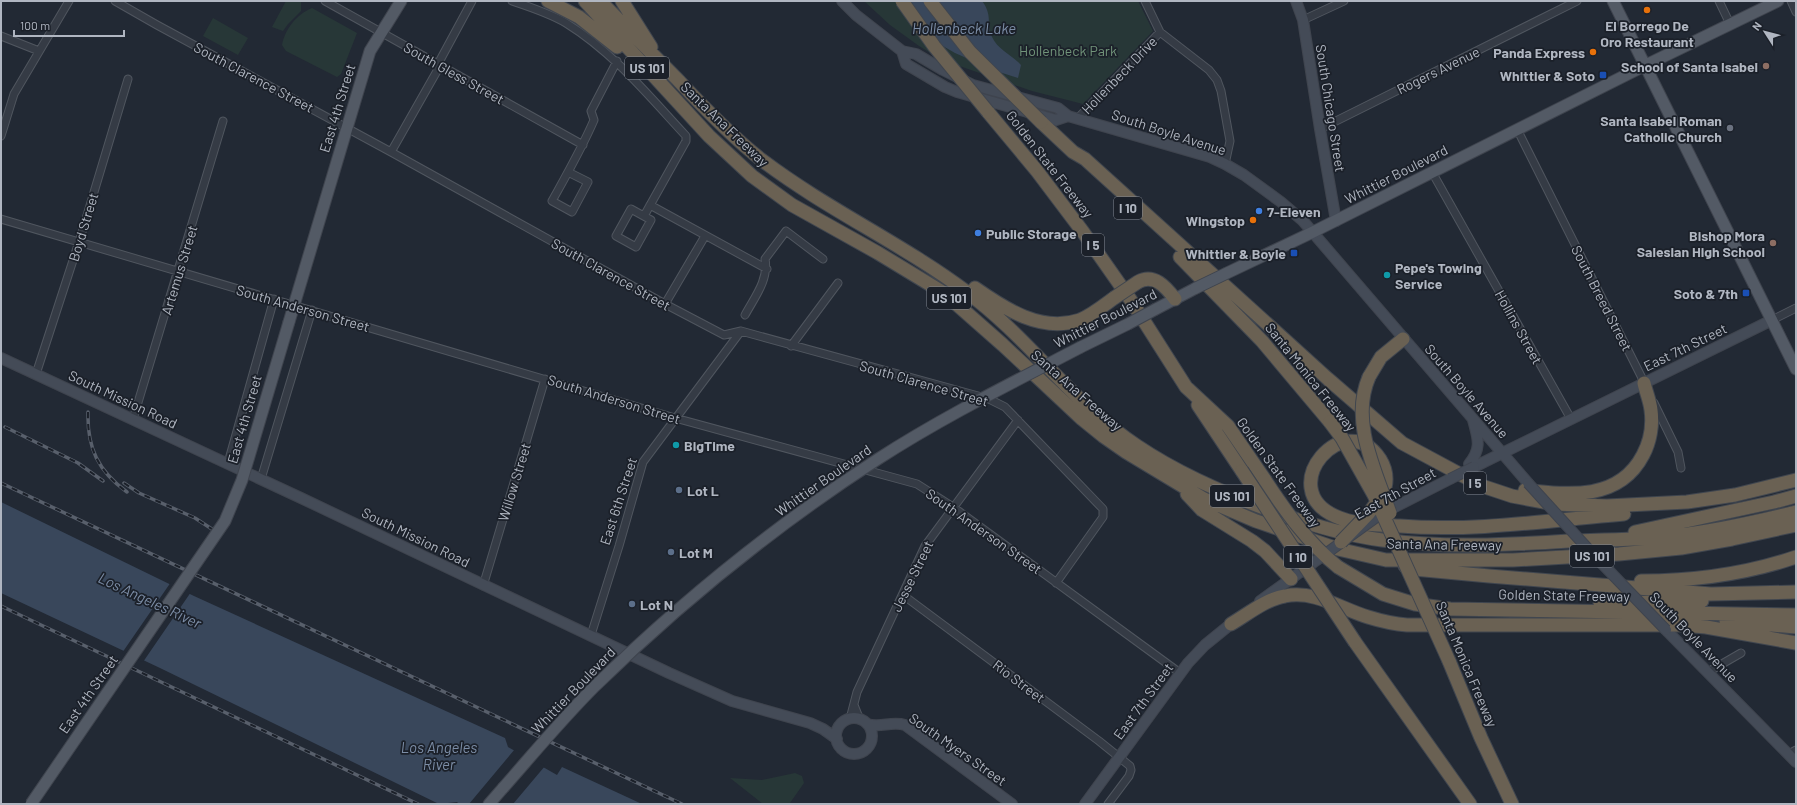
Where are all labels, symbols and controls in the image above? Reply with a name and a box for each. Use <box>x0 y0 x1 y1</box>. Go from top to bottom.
marker: El Borrego De Oro Restaurant <box>1642 5 1652 15</box>
scale bar <box>14 12 124 38</box>
north arrow <box>1745 12 1785 52</box>
place label: El Borrego De Oro Restaurant <box>1600 17 1694 50</box>
text: 100 m <box>20 18 50 32</box>
water label: Hollenbeck Lake <box>912 19 1016 37</box>
text: N <box>1749 19 1764 33</box>
street label: Hollenbeck Drive <box>1078 33 1160 117</box>
street label: South Clarence Street <box>191 38 317 116</box>
street label: South Gless Street <box>401 38 507 108</box>
park label: Hollenbeck Park <box>1019 42 1117 59</box>
street label: South Chicago Street <box>1313 43 1349 173</box>
street label: Rogers Avenue <box>1394 43 1482 97</box>
place label: Panda Express <box>1493 44 1585 61</box>
marker: Panda Express <box>1588 47 1598 57</box>
road number: US 101 <box>625 57 669 79</box>
place label: School of Santa Isabel <box>1621 58 1758 75</box>
marker: School of Santa Isabel <box>1761 61 1771 71</box>
street label: East 4th Street <box>315 62 359 154</box>
place label: Whittier & Soto <box>1500 67 1595 84</box>
marker: Whittier & Soto <box>1598 70 1608 80</box>
street label: Santa Ana Freeway <box>678 78 773 170</box>
street label: South Boyle Avenue <box>1110 105 1228 159</box>
street label: Golden State Freeway <box>1003 107 1097 221</box>
place label: Santa Isabel Roman Catholic Church <box>1600 112 1722 145</box>
marker: Santa Isabel Roman Catholic Church <box>1725 123 1735 133</box>
street label: Whittier Boulevard <box>1342 141 1450 207</box>
street label: Boyd Street <box>64 191 102 263</box>
road number: I 10 <box>1114 197 1142 219</box>
place label: 7-Eleven <box>1267 203 1321 220</box>
marker: 7-Eleven <box>1254 206 1264 216</box>
place label: Wingstop <box>1186 212 1245 229</box>
marker: Wingstop <box>1248 215 1258 225</box>
street label: Artemus Street <box>157 223 201 317</box>
place label: Public Storage <box>986 225 1077 242</box>
place label: Bishop Mora Salesian High School <box>1637 227 1765 260</box>
marker: Public Storage <box>973 228 983 238</box>
street label: South Clarence Street <box>549 234 673 314</box>
road number: I 5 <box>1082 234 1104 256</box>
marker: Bishop Mora Salesian High School <box>1768 238 1778 248</box>
street label: South Breed Street <box>1568 242 1636 354</box>
place label: Whittier & Boyle <box>1186 245 1286 262</box>
marker: Whittier & Boyle <box>1289 248 1299 258</box>
place label: Pepe's Towing Service <box>1395 259 1482 292</box>
marker: Pepe's Towing Service <box>1382 270 1392 280</box>
street label: South Anderson Street <box>234 281 372 335</box>
street label: Whittier Boulevard <box>1051 285 1159 351</box>
place label: Soto & 7th <box>1674 285 1738 302</box>
road number: US 101 <box>927 287 971 309</box>
street label: Hollins Street <box>1492 287 1546 367</box>
marker: Soto & 7th <box>1741 288 1751 298</box>
street label: Santa Monica Freeway <box>1262 319 1360 435</box>
street label: East 7th Street <box>1641 320 1729 374</box>
street label: South Boyle Avenue <box>1421 340 1513 442</box>
street label: Santa Ana Freeway <box>1028 346 1126 434</box>
street label: South Clarence Street <box>858 356 990 410</box>
street label: South Mission Road <box>66 366 180 432</box>
street label: South Anderson Street <box>546 371 682 427</box>
street label: East 4th Street <box>223 373 265 465</box>
street label: Golden State Freeway <box>1234 414 1325 531</box>
place label: BigTime <box>684 437 735 454</box>
marker: BigTime <box>671 440 681 450</box>
street label: Willow Street <box>494 441 534 523</box>
street label: Whittier Boulevard <box>772 441 874 519</box>
street label: East 6th Street <box>596 455 640 547</box>
street label: East 7th Street <box>1351 464 1439 522</box>
road number: I 5 <box>1464 472 1486 494</box>
place label: Lot L <box>687 482 719 499</box>
marker: Lot L <box>674 485 684 495</box>
street label: South Anderson Street <box>923 485 1045 577</box>
road number: US 101 <box>1210 485 1254 507</box>
street label: South Mission Road <box>359 503 473 571</box>
street label: Santa Ana Freeway <box>1386 534 1502 554</box>
street label: Jesse Street <box>887 538 937 614</box>
place label: Lot M <box>679 544 713 561</box>
road number: US 101 <box>1570 545 1614 567</box>
road number: I 10 <box>1284 546 1312 568</box>
marker: Lot M <box>666 547 676 557</box>
water label: Los Angeles River <box>96 568 205 632</box>
street label: Golden State Freeway <box>1498 585 1630 605</box>
street label: South Boyle Avenue <box>1646 588 1742 686</box>
place label: Lot N <box>640 596 673 613</box>
marker: Lot N <box>627 599 637 609</box>
street label: Santa Monica Freeway <box>1433 599 1501 730</box>
street label: Whittier Boulevard <box>528 643 618 737</box>
street label: East 4th Street <box>55 652 121 736</box>
street label: Rio Street <box>990 656 1048 706</box>
street label: East 7th Street <box>1110 659 1176 743</box>
street label: South Myers Street <box>906 709 1010 789</box>
water label: Los Angeles River <box>401 738 477 773</box>

